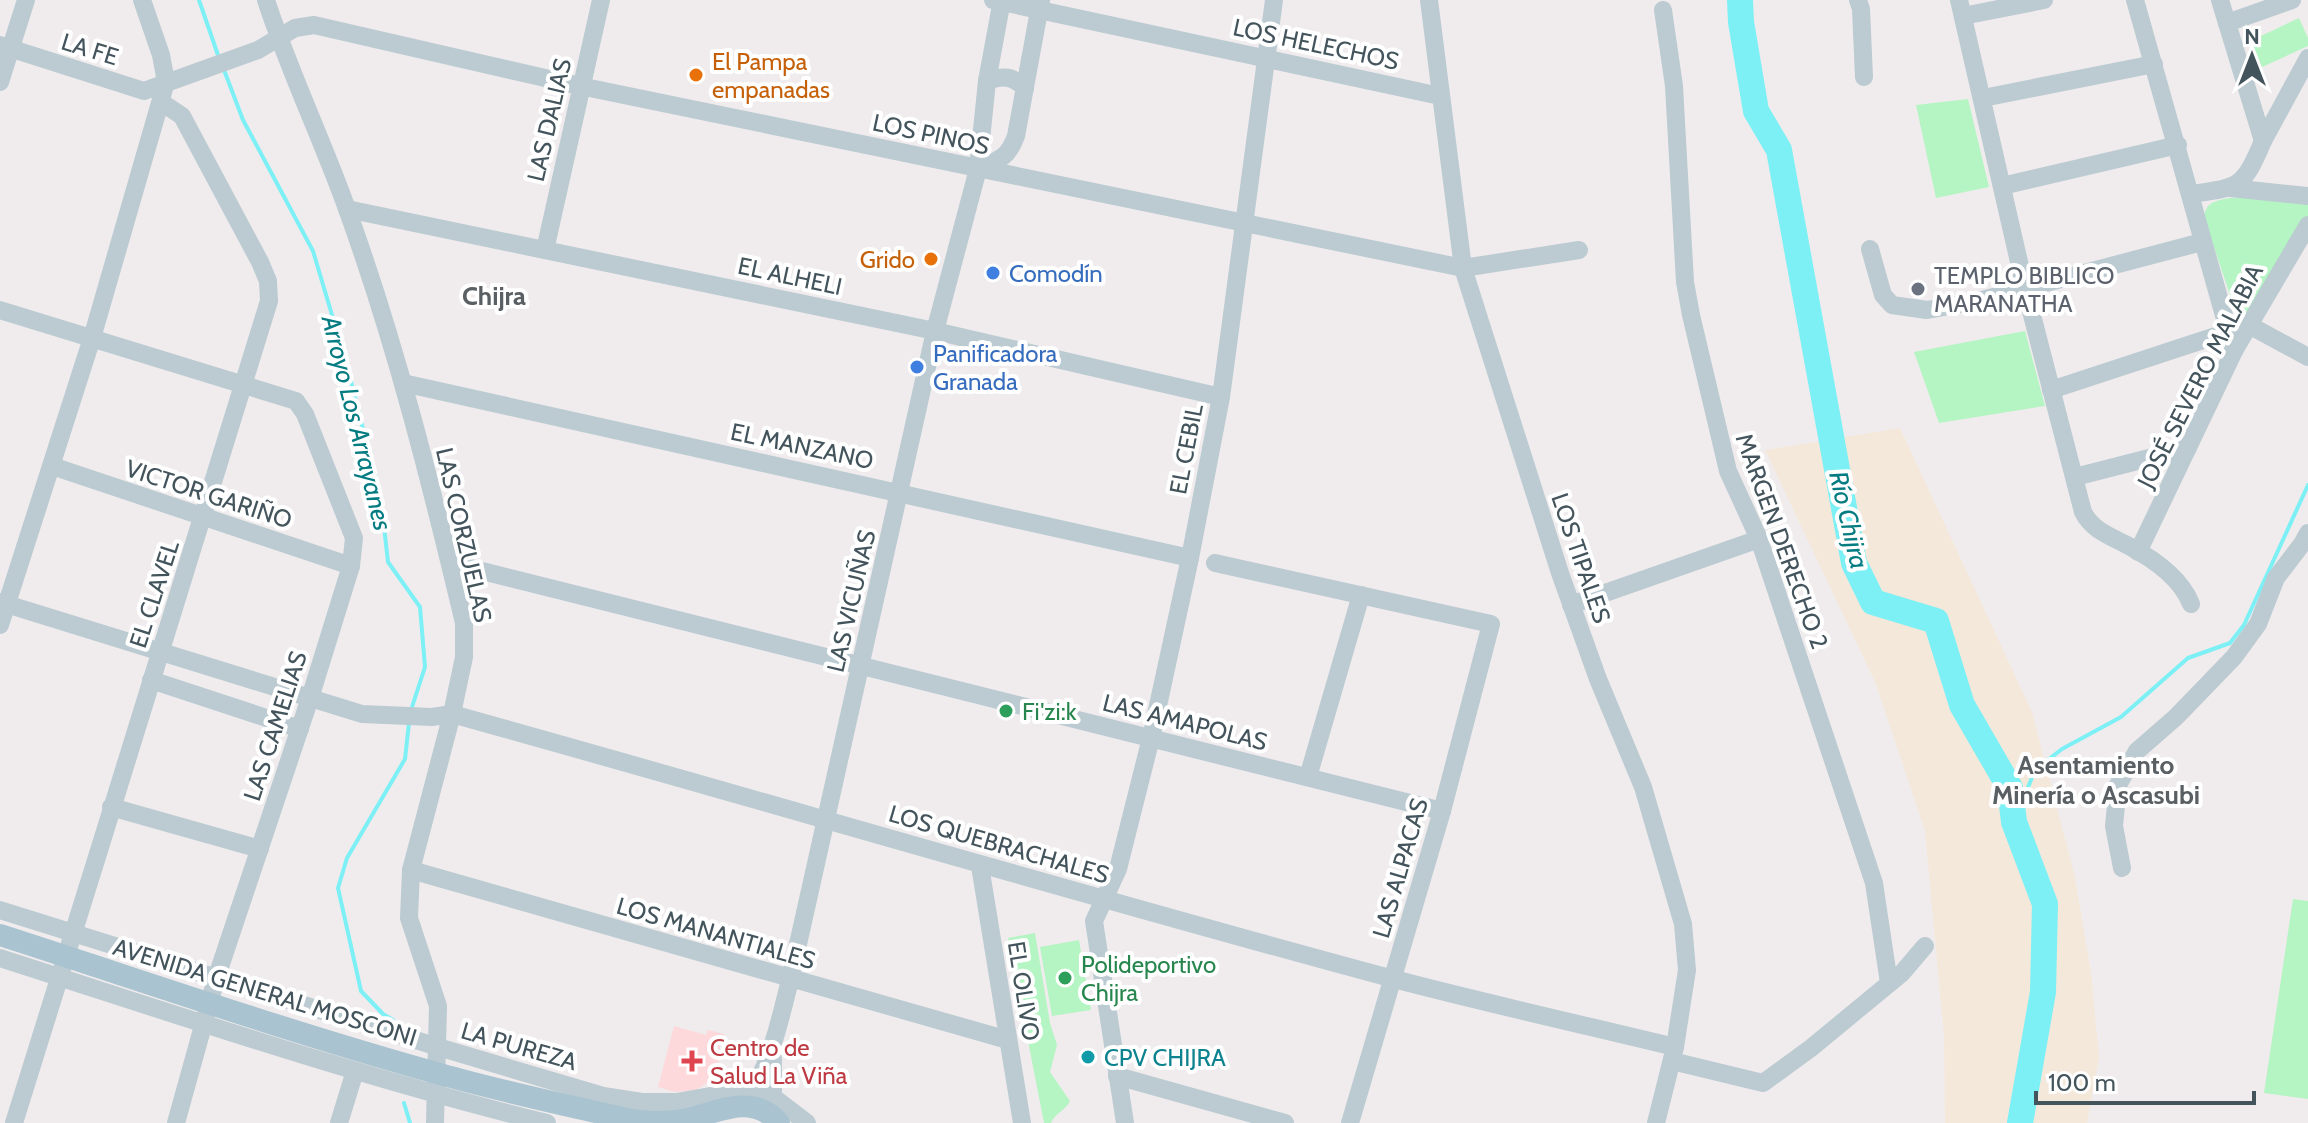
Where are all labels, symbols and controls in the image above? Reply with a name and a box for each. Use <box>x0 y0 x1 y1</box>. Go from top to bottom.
street label: LOS HELECHOS <box>1230 12 1402 76</box>
north arrow <box>2212 16 2292 96</box>
text: N <box>2244 23 2260 50</box>
street label: LA FE <box>58 27 122 71</box>
place label: El Pampa empanadas <box>712 47 830 104</box>
street label: LAS DALIAS <box>521 56 577 184</box>
marker: El Pampa empanadas <box>687 66 705 84</box>
street label: LOS PINOS <box>870 107 992 161</box>
place label: Grido <box>860 245 915 274</box>
marker: Grido <box>922 250 940 268</box>
street label: EL ALHELI <box>735 251 845 301</box>
place label: Comodín <box>1009 259 1103 288</box>
street label: JOSÉ SEVERO MALABIA <box>2131 259 2269 494</box>
place label: TEMPLO BIBLICO MARANATHA <box>1934 261 2114 318</box>
marker: Comodín <box>984 264 1002 282</box>
district label: Chijra <box>462 280 526 312</box>
marker: TEMPLO BIBLICO MARANATHA <box>1909 280 1927 298</box>
water label: Arroyo Los Arrayanes <box>315 311 399 534</box>
place label: Panificadora Granada <box>933 339 1058 396</box>
marker: Panificadora Granada <box>908 358 926 376</box>
street label: EL CEBIL <box>1163 401 1209 497</box>
street label: EL MANZANO <box>728 417 876 475</box>
street label: MARGEN DERECHO 2 <box>1730 429 1834 653</box>
street label: LAS CORZUELAS <box>430 445 498 625</box>
street label: VICTOR GARIÑO <box>122 453 296 535</box>
water label: Río Chijra <box>1822 468 1876 572</box>
street label: LOS TIPALES <box>1545 489 1617 627</box>
street label: LAS VICUÑAS <box>821 527 881 675</box>
street label: EL CLAVEL <box>123 537 185 651</box>
street label: LAS CAMELIAS <box>237 648 313 804</box>
street label: LAS AMAPOLAS <box>1100 688 1270 756</box>
place label: Fi'zi:k <box>1022 697 1077 726</box>
marker: Fi'zi:k <box>997 702 1015 720</box>
district label: Asentamiento Minería o Ascasubi <box>1992 749 2200 811</box>
street label: LAS ALPACAS <box>1366 795 1434 941</box>
street label: LOS QUEBRACHALES <box>886 799 1112 889</box>
street label: LOS MANANTIALES <box>613 891 819 975</box>
street label: AVENIDA GENERAL MOSCONI <box>110 932 420 1052</box>
street label: EL OLIVO <box>1002 939 1046 1043</box>
place label: Polideportivo Chijra <box>1081 950 1216 1007</box>
marker: Polideportivo Chijra <box>1056 969 1074 987</box>
street label: LA PUREZA <box>458 1016 580 1076</box>
place label: Centro de Salud La Viña <box>710 1033 848 1090</box>
place label: CPV CHIJRA <box>1104 1043 1226 1072</box>
marker: CPV CHIJRA <box>1079 1048 1097 1066</box>
marker: Centro de Salud La Viña <box>681 1050 703 1072</box>
scale bar <box>2036 1055 2254 1105</box>
text: 100 m <box>2048 1068 2116 1097</box>

